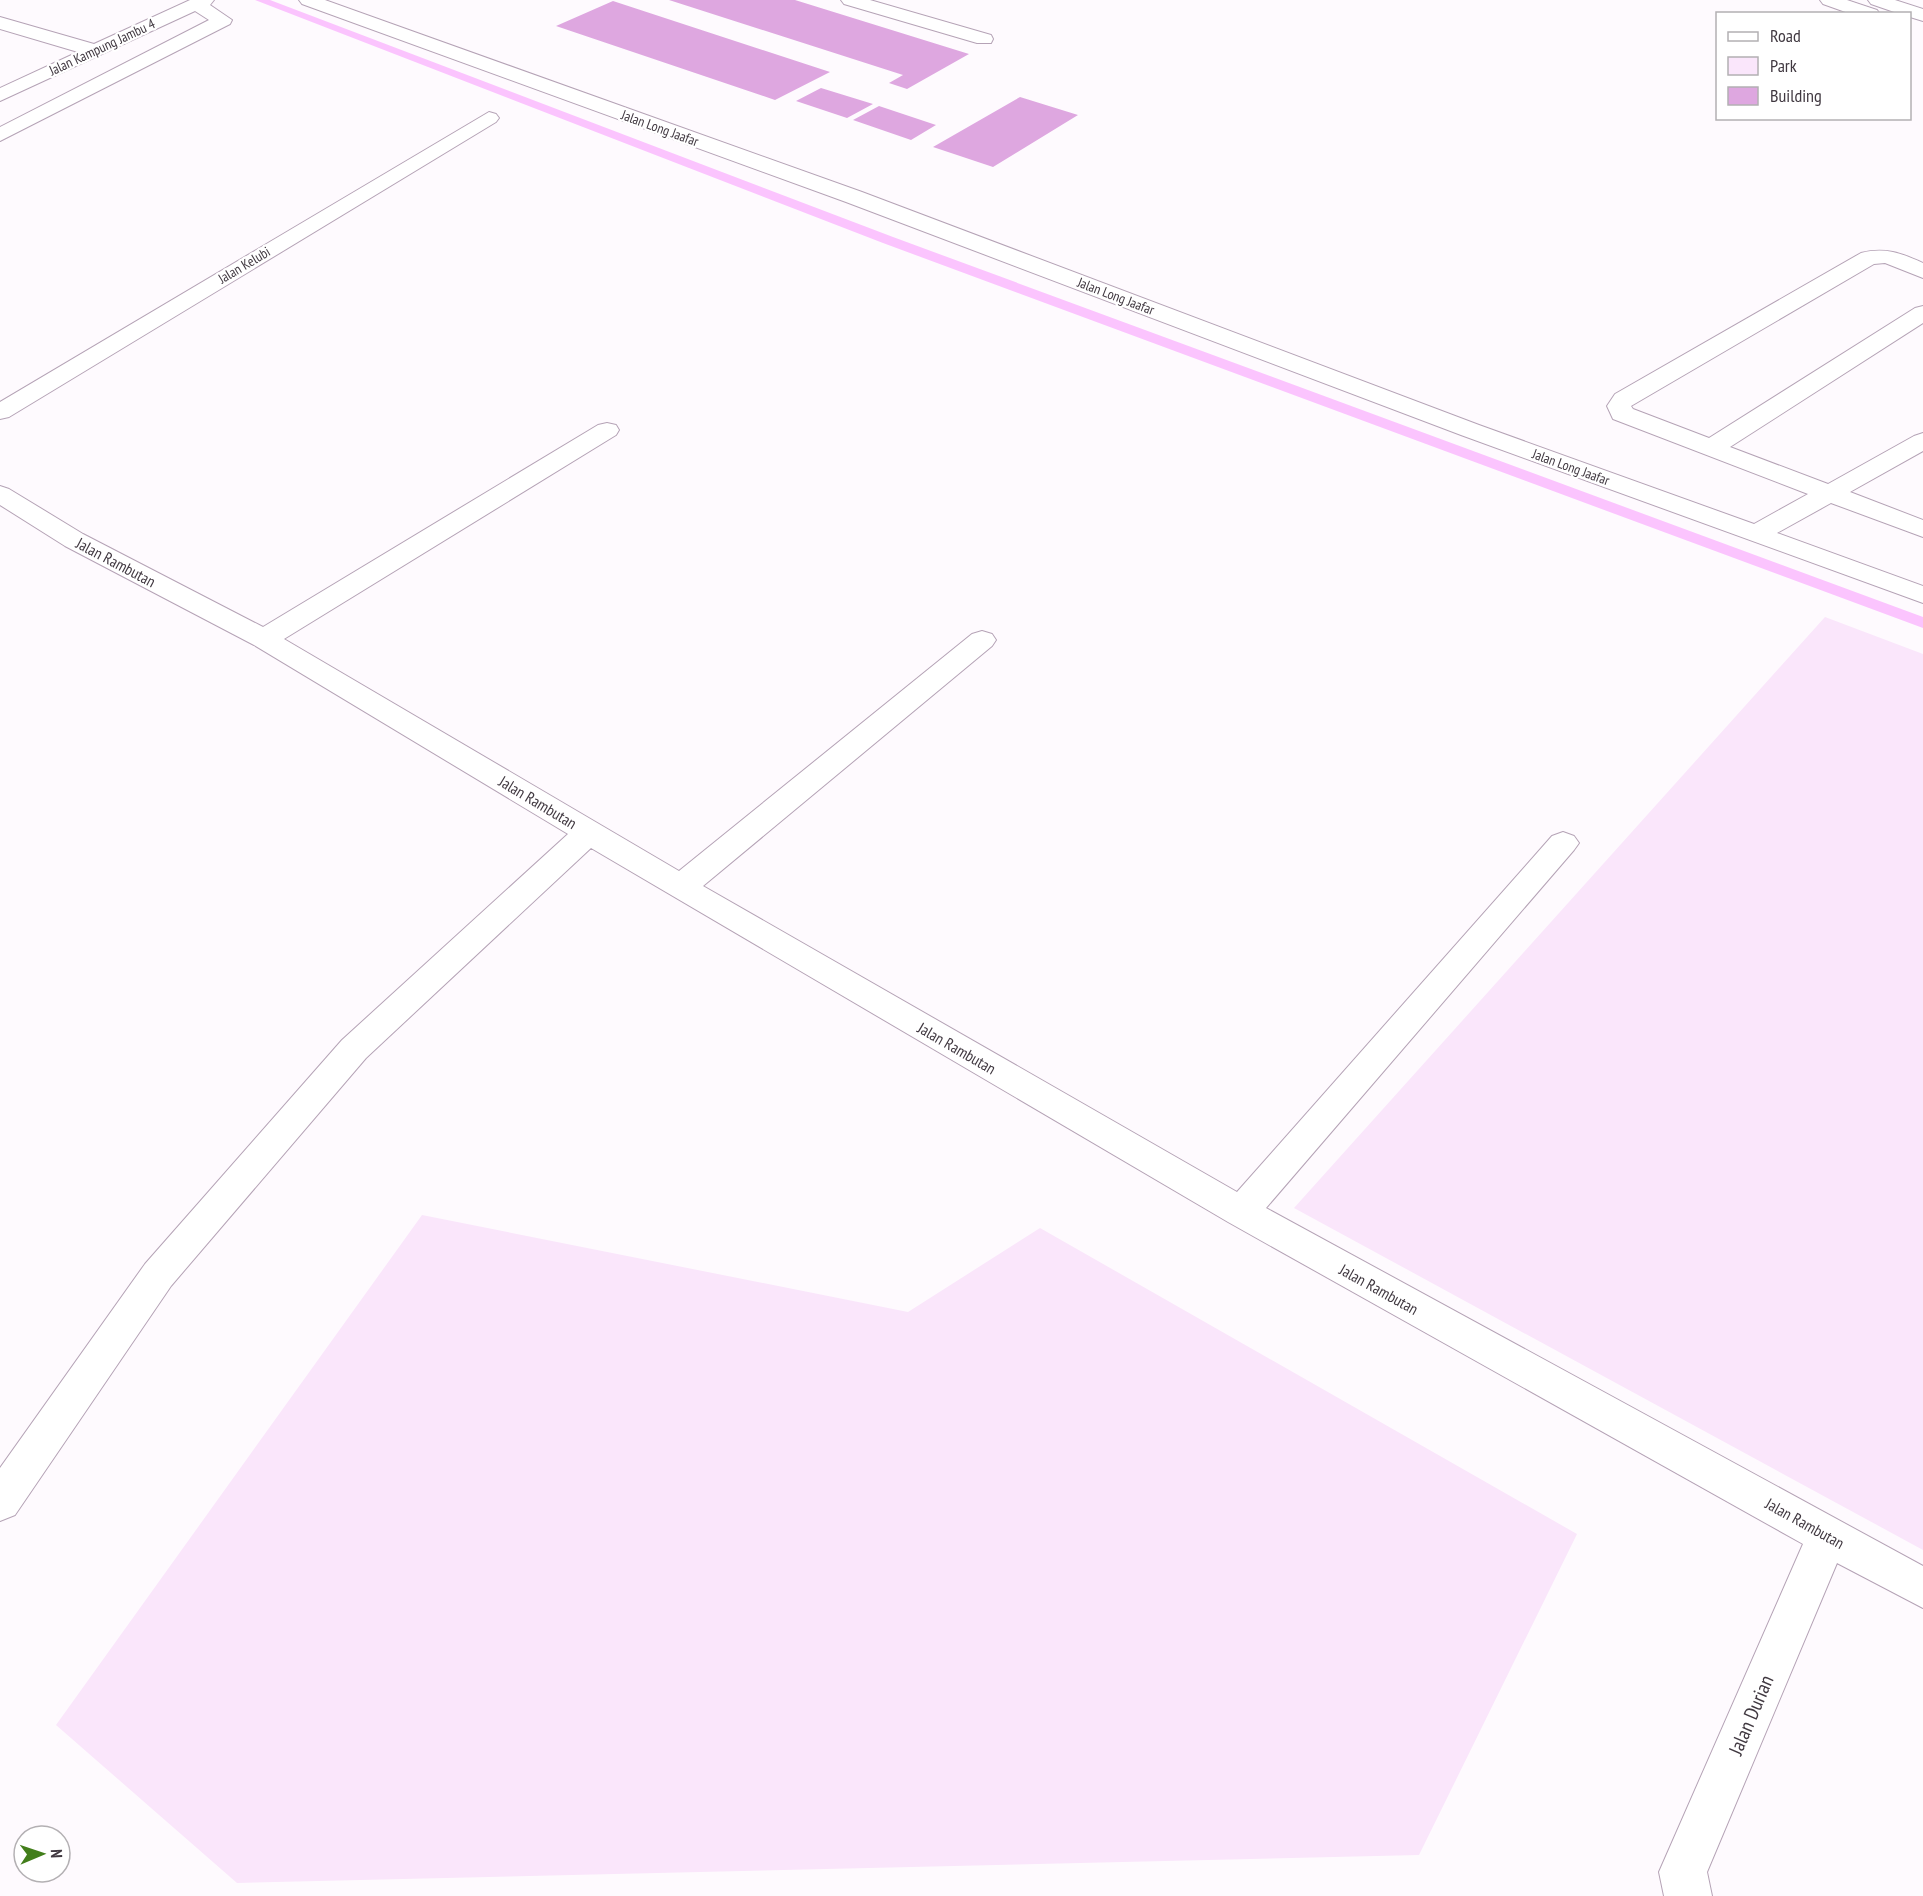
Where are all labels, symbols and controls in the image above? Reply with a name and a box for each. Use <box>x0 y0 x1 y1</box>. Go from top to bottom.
legend <box>1716 12 1911 120</box>
street label: Jalan Kampung Jambu 4 <box>45 14 159 80</box>
text: Road <box>1770 24 1801 47</box>
text: Park <box>1770 54 1797 77</box>
text: Building <box>1770 84 1822 107</box>
street label: Jalan Long Jaafar <box>618 105 701 150</box>
street label: Jalan Kelubi <box>214 242 273 288</box>
street label: Jalan Long Jaafar <box>1074 273 1157 319</box>
street label: Jalan Long Jaafar <box>1529 444 1612 489</box>
street label: Jalan Rambutan <box>72 532 159 591</box>
street label: Jalan Rambutan <box>495 771 580 833</box>
street label: Jalan Rambutan <box>913 1017 1000 1078</box>
street label: Jalan Rambutan <box>1335 1259 1422 1319</box>
street label: Jalan Rambutan <box>1761 1493 1848 1553</box>
street label: Jalan Durian <box>1722 1671 1779 1760</box>
north arrow <box>12 1824 72 1884</box>
text: N <box>47 1849 67 1858</box>

